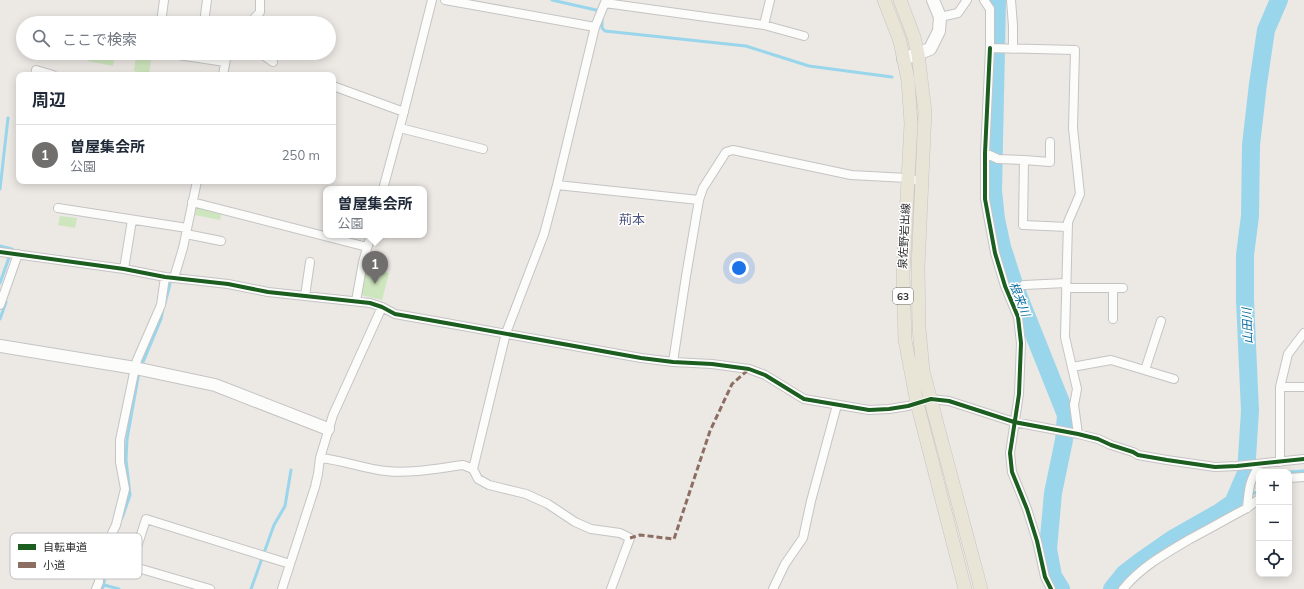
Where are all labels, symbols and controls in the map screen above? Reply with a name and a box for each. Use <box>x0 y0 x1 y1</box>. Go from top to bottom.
search box <box>16 16 336 60</box>
icon: search <box>30 27 52 49</box>
text: ここで検索 <box>62 30 137 49</box>
text: 周辺 <box>32 89 66 110</box>
text: 曽屋集会所 <box>70 137 145 156</box>
text: 1 <box>41 147 49 163</box>
text: 250 m <box>282 147 320 163</box>
text: 公園 <box>70 158 96 174</box>
popup <box>323 186 427 238</box>
text: 曽屋集会所 <box>337 194 413 213</box>
street label: 泉佐野岩出線 <box>895 203 913 269</box>
district label: 荊本 <box>619 211 645 227</box>
text: 公園 <box>337 215 364 231</box>
pin: 1 <box>362 251 388 284</box>
your location <box>729 258 749 278</box>
water label: 根来川 <box>1007 280 1034 320</box>
road number: 63 <box>893 288 913 304</box>
water label: 山田川 <box>1239 306 1255 344</box>
map controls <box>1256 469 1292 577</box>
button: + <box>1256 469 1292 505</box>
button: − <box>1256 505 1292 541</box>
legend <box>10 533 142 579</box>
text: 自転車道 <box>43 540 87 554</box>
button: locate <box>1256 541 1292 577</box>
text: 小道 <box>43 558 65 572</box>

